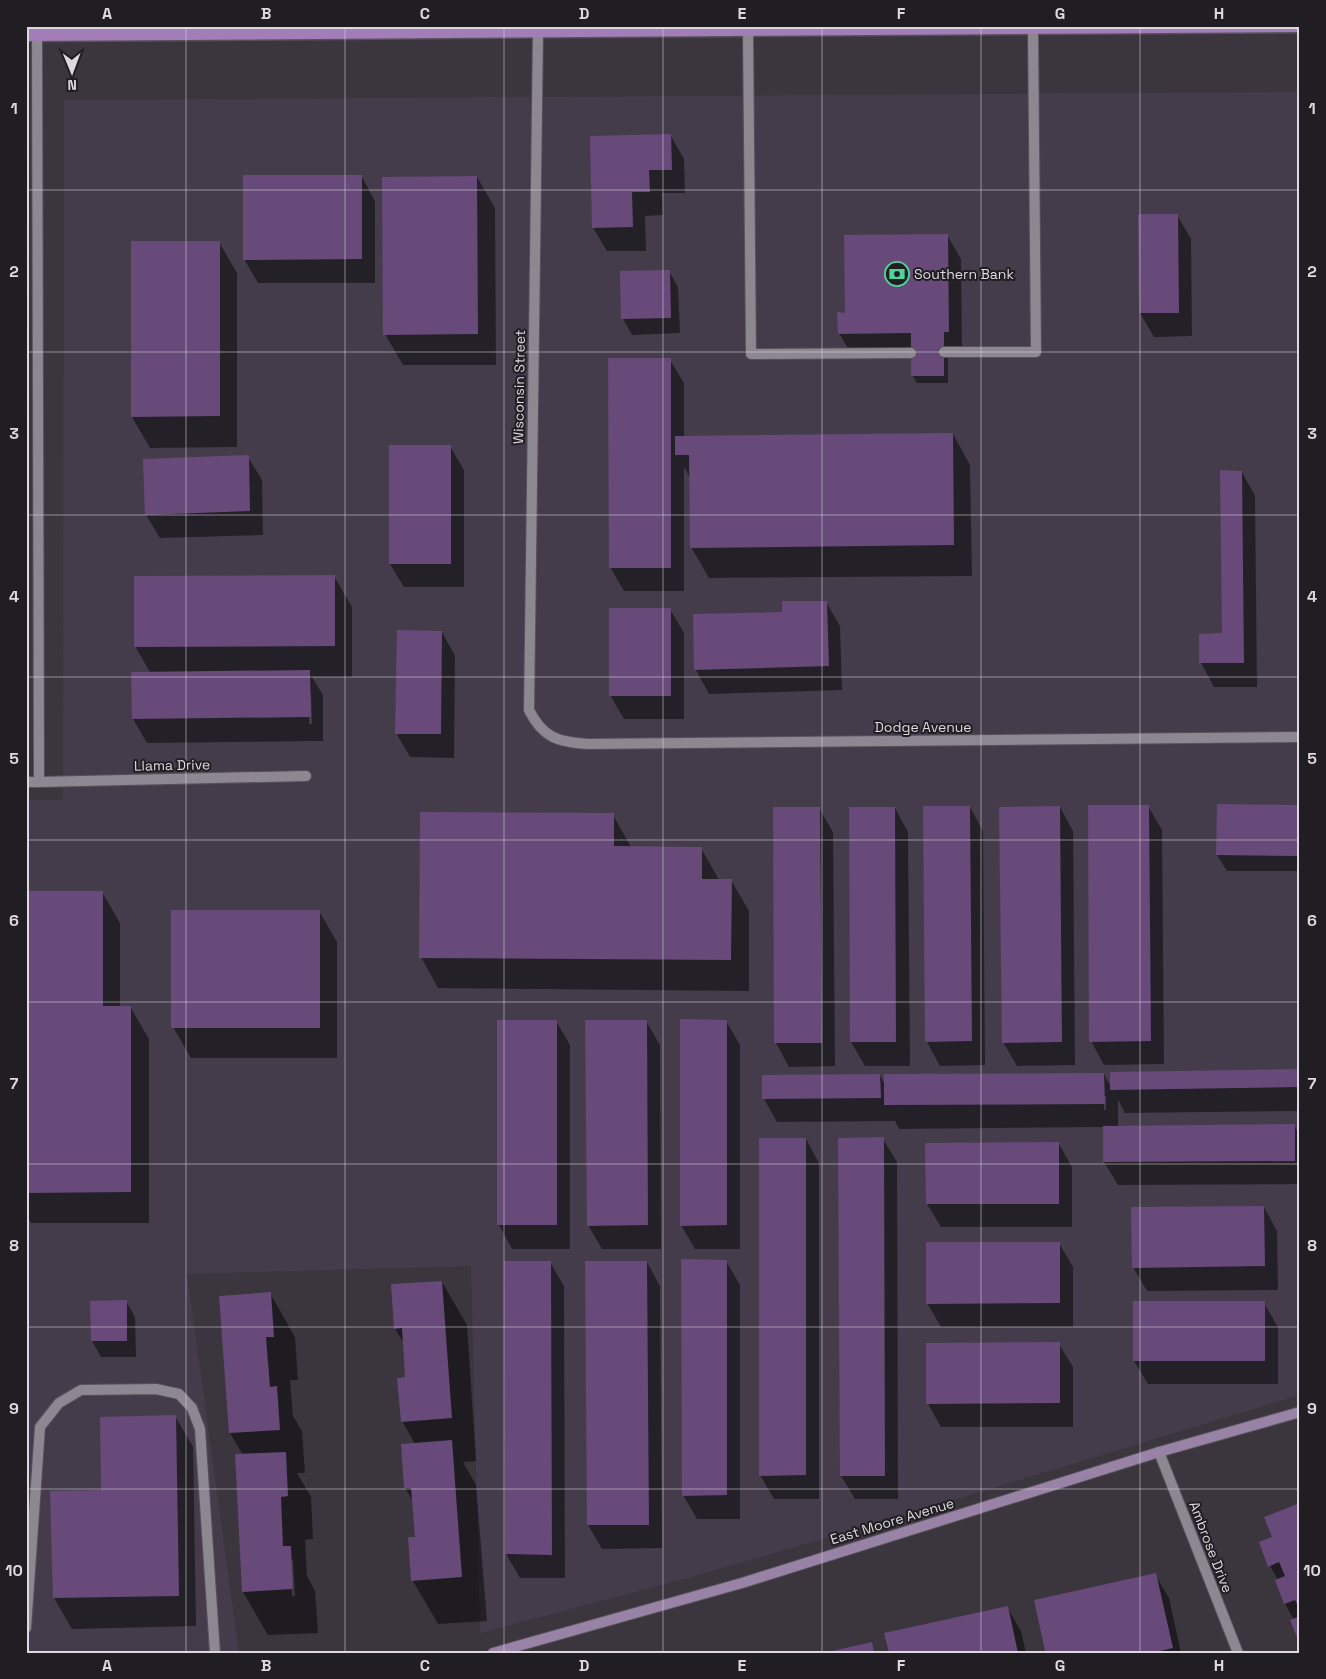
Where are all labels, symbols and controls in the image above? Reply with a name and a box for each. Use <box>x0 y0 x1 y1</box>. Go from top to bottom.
text: A <box>102 3 112 24</box>
text: B <box>261 3 271 24</box>
text: C <box>420 3 430 24</box>
text: D <box>579 3 589 24</box>
text: E <box>738 3 747 24</box>
text: F <box>897 3 906 24</box>
text: G <box>1055 3 1065 24</box>
text: H <box>1214 3 1224 24</box>
north arrow <box>48 48 98 98</box>
text: N <box>67 76 77 94</box>
text: 1 <box>10 98 18 119</box>
text: 1 <box>1308 98 1316 119</box>
text: 2 <box>9 261 19 282</box>
bank icon: Southern Bank <box>884 261 910 287</box>
text: 2 <box>1307 261 1317 282</box>
place label: Southern Bank <box>914 265 1014 283</box>
street label: Wisconsin Street <box>509 330 529 444</box>
text: 3 <box>9 423 19 444</box>
text: 3 <box>1307 423 1317 444</box>
text: 4 <box>9 586 19 607</box>
text: 4 <box>1307 586 1317 607</box>
street label: Dodge Avenue <box>874 718 972 736</box>
text: 5 <box>9 748 19 769</box>
text: 5 <box>1307 748 1317 769</box>
street label: Llama Drive <box>134 755 210 775</box>
text: 6 <box>9 910 19 931</box>
text: 6 <box>1307 910 1317 931</box>
text: 7 <box>10 1073 19 1094</box>
text: 7 <box>1308 1073 1317 1094</box>
text: 8 <box>9 1235 19 1256</box>
text: 8 <box>1307 1235 1317 1256</box>
text: 9 <box>9 1398 19 1419</box>
text: 9 <box>1307 1398 1317 1419</box>
street label: East Moore Avenue <box>828 1494 956 1548</box>
street label: Ambrose Drive <box>1185 1499 1237 1595</box>
text: 10 <box>5 1560 23 1581</box>
text: 10 <box>1303 1560 1321 1581</box>
text: A <box>102 1655 112 1676</box>
text: B <box>261 1655 271 1676</box>
text: C <box>420 1655 430 1676</box>
text: D <box>579 1655 589 1676</box>
text: E <box>738 1655 747 1676</box>
text: F <box>897 1655 906 1676</box>
text: G <box>1055 1655 1065 1676</box>
text: H <box>1214 1655 1224 1676</box>

